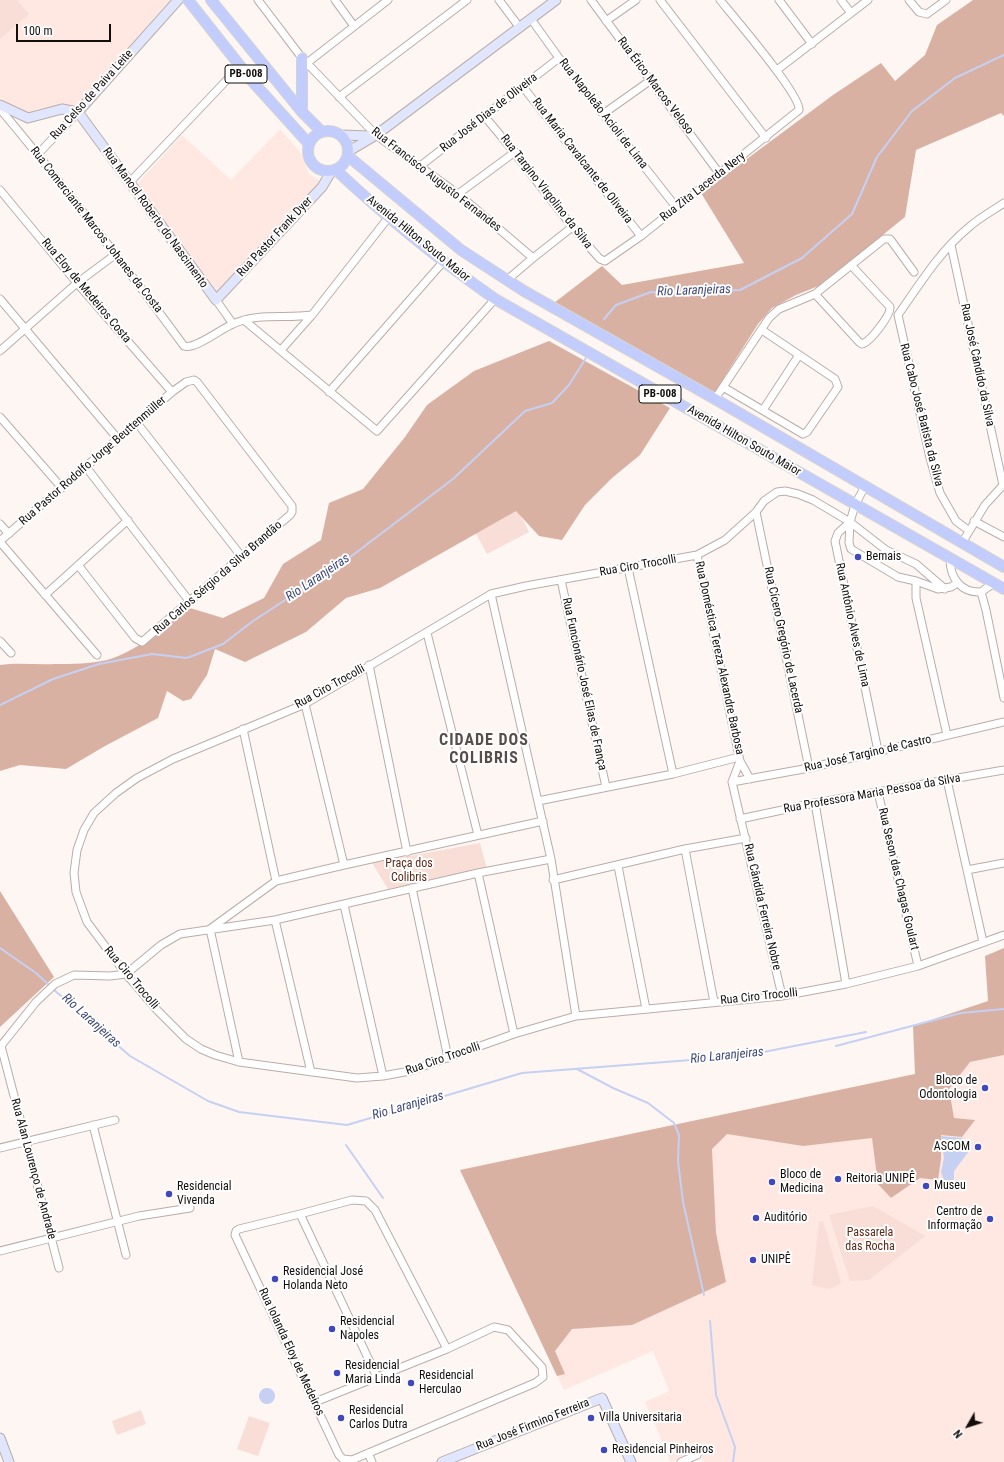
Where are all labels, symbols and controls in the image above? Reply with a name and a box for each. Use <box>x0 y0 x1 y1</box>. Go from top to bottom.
scale bar <box>18 16 113 42</box>
text: 100 m <box>23 24 53 38</box>
street label: Rua Érico Marcos Veloso <box>614 35 696 137</box>
street label: Rua Celso de Paiva Leite <box>48 47 136 143</box>
street label: Rua Napoleão Acioli de Lima <box>556 56 650 172</box>
road number: PB-008 <box>225 65 267 83</box>
street label: Rua José Dias de Oliveira <box>437 71 541 155</box>
street label: Rua Maria Cavalcante de Oliveira <box>529 95 635 227</box>
street label: Rua Francisco Augusto Fernandes <box>368 125 504 235</box>
street label: Rua Targino Virgolino da Silva <box>497 132 595 252</box>
street label: Rua Comerciante Marcos Johanes da Costa <box>27 144 165 316</box>
street label: Rua Manoel Roberto do Nascimento <box>99 145 211 291</box>
street label: Rua Zita Lacerda Nery <box>658 149 748 225</box>
street label: Avenida Hilton Souto Maior <box>363 193 473 285</box>
street label: Rua Pastor Frank Dyer <box>234 194 316 280</box>
street label: Rua Eloy de Medeiros Costa <box>38 236 134 346</box>
water label: Rio Laranjeiras <box>657 282 731 300</box>
street label: Rua José Cândido da Silva <box>957 302 997 428</box>
street label: Rua Cabo José Batista da Silva <box>896 342 946 488</box>
road number: PB-008 <box>639 385 681 403</box>
street label: Rua Pastor Rodolfo Jorge Beuttenmüller <box>17 393 169 529</box>
street label: Avenida Hilton Souto Maior <box>685 403 803 479</box>
street label: Rua Carlos Sérgio da Silva Brandão <box>151 518 285 638</box>
place label: Bemais <box>866 550 901 564</box>
water label: Rio Laranjeiras <box>283 551 353 605</box>
street label: Rua Ciro Trocolli <box>598 552 678 580</box>
marker: Bemais <box>853 552 863 562</box>
street label: Rua Doméstica Tereza Alexandre Barbosa <box>691 560 747 756</box>
street label: Rua Antônio Alves de Lima <box>832 562 872 688</box>
street label: Rua Cícero Gregório de Lacerda <box>760 565 806 715</box>
street label: Rua Funcionário José Elias de França <box>559 596 609 772</box>
street label: Rua Ciro Trocolli <box>293 662 367 712</box>
district label: CIDADE DOS COLIBRIS <box>439 731 529 769</box>
street label: Rua José Targino de Castro <box>803 732 933 776</box>
street label: Rua Professora Maria Pessoa da Silva <box>782 771 962 817</box>
street label: Rua Seson das Chagas Goulart <box>875 806 921 952</box>
street label: Rua Cândida Ferreira Nobre <box>740 842 784 972</box>
park label: Praça dos Colibris <box>385 857 433 885</box>
street label: Rua Ciro Trocolli <box>100 944 162 1012</box>
street label: Rua Ciro Trocolli <box>720 986 798 1008</box>
water label: Rio Laranjeiras <box>58 991 124 1051</box>
street label: Rua Ciro Trocolli <box>404 1040 482 1078</box>
water label: Rio Laranjeiras <box>690 1044 764 1068</box>
place label: Bloco de Odontologia <box>919 1074 977 1102</box>
marker: Bloco de Odontologia <box>980 1083 990 1093</box>
water label: Rio Laranjeiras <box>370 1088 446 1124</box>
street label: Rua Alan Lourenço de Andrade <box>7 1097 59 1241</box>
place label: ASCOM <box>934 1140 970 1154</box>
marker: ASCOM <box>973 1142 983 1152</box>
place label: Bloco de Medicina <box>780 1168 823 1196</box>
place label: Reitoria UNIPÊ <box>846 1172 915 1186</box>
marker: Reitoria UNIPÊ <box>833 1174 843 1184</box>
marker: Bloco de Medicina <box>767 1177 777 1187</box>
place label: Museu <box>934 1179 966 1193</box>
place label: Residencial Vivenda <box>177 1180 231 1208</box>
marker: Museu <box>921 1181 931 1191</box>
marker: Residencial Vivenda <box>164 1189 174 1199</box>
place label: Centro de Informação <box>928 1205 982 1233</box>
place label: Auditório <box>764 1211 807 1225</box>
marker: Auditório <box>751 1213 761 1223</box>
marker: Centro de Informação <box>985 1214 995 1224</box>
park label: Passarela das Rocha <box>845 1226 895 1254</box>
place label: UNIPÊ <box>761 1253 791 1267</box>
marker: UNIPÊ <box>748 1255 758 1265</box>
place label: Residencial José Holanda Neto <box>283 1265 363 1293</box>
marker: Residencial José Holanda Neto <box>270 1274 280 1284</box>
street label: Rua Iolanda Eloy de Medeiros <box>255 1286 327 1418</box>
place label: Residencial Napoles <box>340 1315 394 1343</box>
marker: Residencial Napoles <box>327 1324 337 1334</box>
place label: Residencial Maria Linda <box>345 1359 401 1387</box>
marker: Residencial Maria Linda <box>332 1368 342 1378</box>
place label: Residencial Herculao <box>419 1369 473 1397</box>
marker: Residencial Herculao <box>406 1378 416 1388</box>
street label: Rua José Firmino Ferreira <box>474 1396 592 1454</box>
place label: Residencial Carlos Dutra <box>349 1404 408 1432</box>
north arrow <box>948 1406 988 1446</box>
place label: Villa Universitaria <box>599 1411 682 1425</box>
marker: Residencial Carlos Dutra <box>336 1413 346 1423</box>
marker: Villa Universitaria <box>586 1413 596 1423</box>
text: N <box>951 1427 965 1441</box>
place label: Residencial Pinheiros <box>612 1443 714 1457</box>
marker: Residencial Pinheiros <box>599 1445 609 1455</box>

